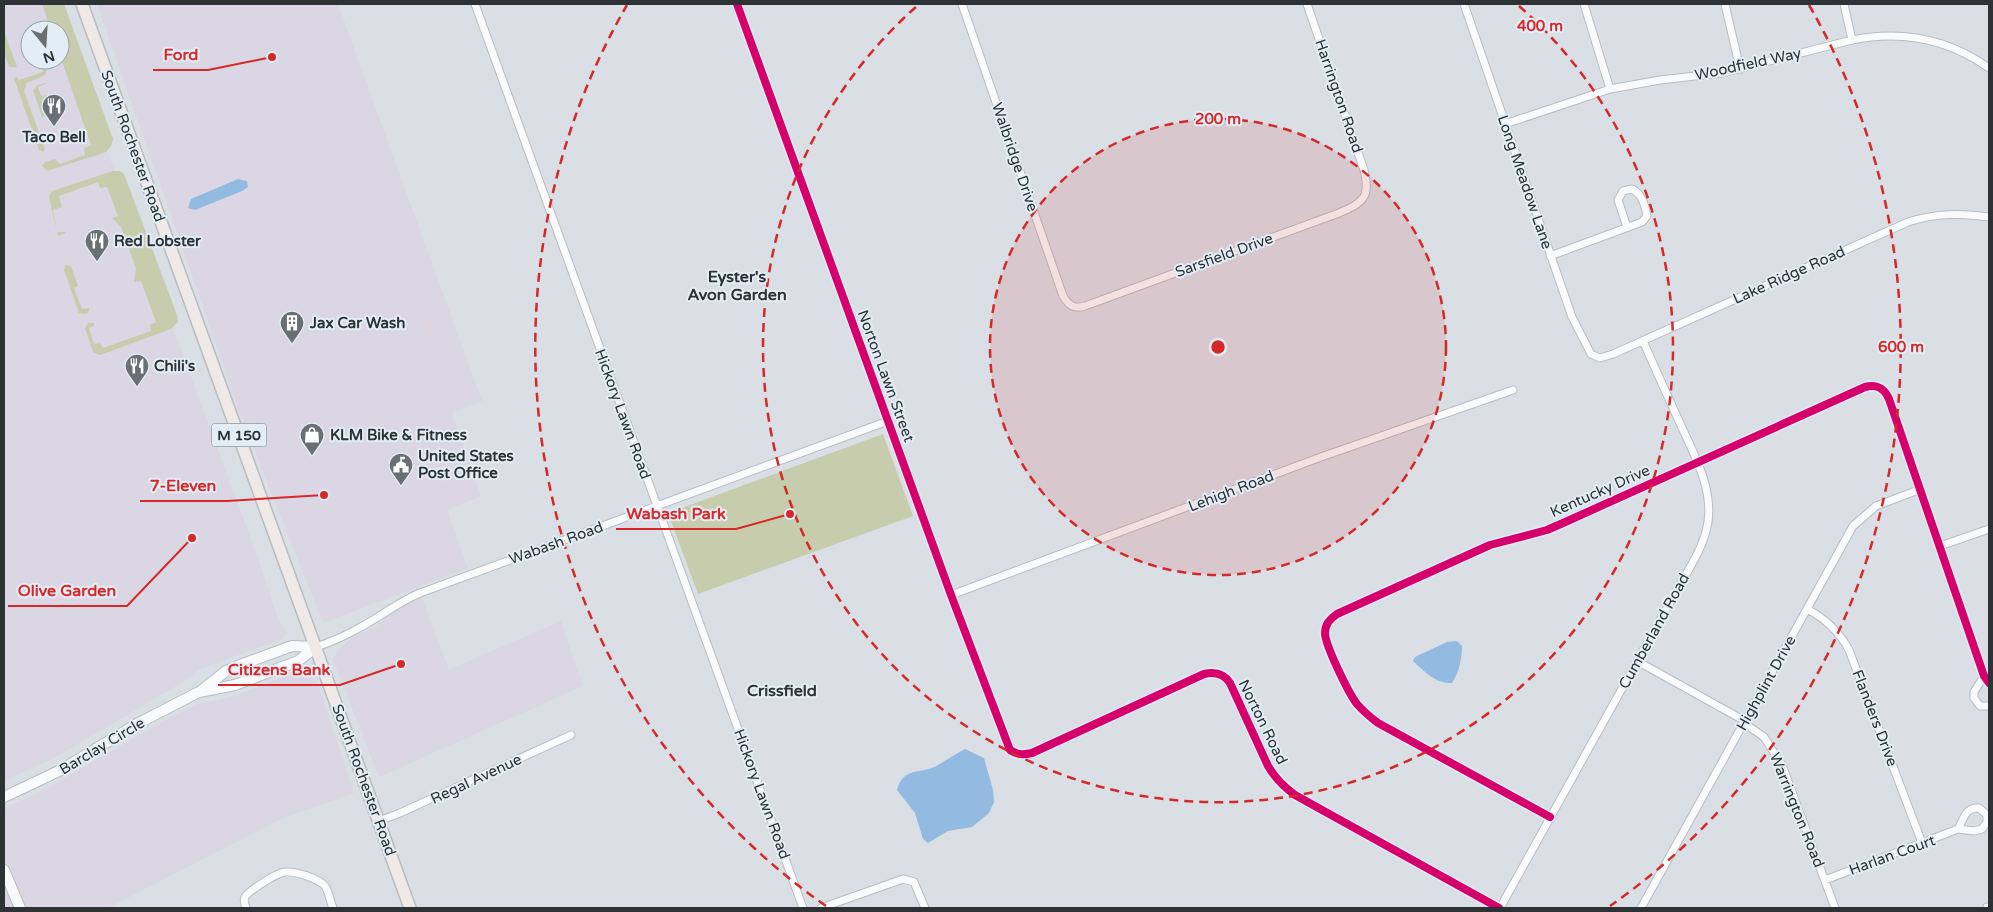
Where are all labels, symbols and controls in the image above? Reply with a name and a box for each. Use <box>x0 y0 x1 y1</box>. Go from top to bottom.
text: 400 m <box>1517 17 1563 35</box>
north arrow <box>20 20 70 70</box>
street label: Harrington Road <box>1311 37 1367 155</box>
callout: Ford <box>153 39 208 70</box>
street label: Woodfield Way <box>1693 44 1803 84</box>
text: Ford <box>164 45 198 65</box>
text: N <box>41 47 57 67</box>
street label: South Rochester Road <box>97 68 169 224</box>
restaurant icon: Taco Bell <box>41 93 67 127</box>
street label: Walbridge Drive <box>988 100 1042 214</box>
text: 200 m <box>1195 110 1241 128</box>
street label: Long Meadow Lane <box>1494 113 1556 251</box>
place label: Taco Bell <box>21 128 86 146</box>
restaurant icon: Red Lobster <box>84 228 110 262</box>
street label: Sarsfield Drive <box>1173 229 1275 281</box>
place label: Red Lobster <box>114 232 201 250</box>
street label: Lake Ridge Road <box>1730 242 1848 308</box>
district label: Eyster's Avon Garden <box>687 267 787 305</box>
street label: Norton Lawn Street <box>854 308 918 445</box>
building icon: Jax Car Wash <box>279 310 305 344</box>
place label: Jax Car Wash <box>309 314 405 332</box>
centre of rings <box>1209 338 1227 356</box>
text: 600 m <box>1878 338 1924 356</box>
street label: Hickory Lawn Road <box>591 346 655 482</box>
restaurant icon: Chili's <box>124 353 150 387</box>
place label: Chili's <box>154 357 195 375</box>
shop icon: KLM Bike & Fitness <box>299 422 325 456</box>
road number: M 150 <box>212 424 266 446</box>
place label: KLM Bike & Fitness <box>330 426 467 444</box>
place label: United States Post Office <box>418 447 514 482</box>
public building icon: United States Post Office <box>388 452 414 486</box>
street label: Kentucky Drive <box>1547 461 1653 521</box>
street label: Lehigh Road <box>1186 466 1276 516</box>
callout: 7-Eleven <box>140 470 227 501</box>
text: 7-Eleven <box>150 476 216 496</box>
callout: Wabash Park <box>616 498 736 529</box>
text: Wabash Park <box>626 504 726 524</box>
street label: Wabash Road <box>506 518 606 568</box>
street label: Cumberland Road <box>1615 570 1693 692</box>
callout: Olive Garden <box>8 575 127 606</box>
text: Olive Garden <box>18 581 116 601</box>
street label: Highplint Drive <box>1732 632 1800 734</box>
callout: Citizens Bank <box>218 654 340 685</box>
text: Citizens Bank <box>228 660 330 680</box>
street label: Flanders Drive <box>1848 667 1902 769</box>
street label: Norton Road <box>1235 677 1291 767</box>
district label: Crissfield <box>747 681 817 701</box>
street label: South Rochester Road <box>328 702 400 858</box>
street label: Barclay Circle <box>56 714 148 778</box>
street label: Hickory Lawn Road <box>730 726 794 862</box>
street label: Regal Avenue <box>428 750 524 808</box>
street label: Warrington Road <box>1766 750 1828 870</box>
street label: Harlan Court <box>1846 831 1938 879</box>

